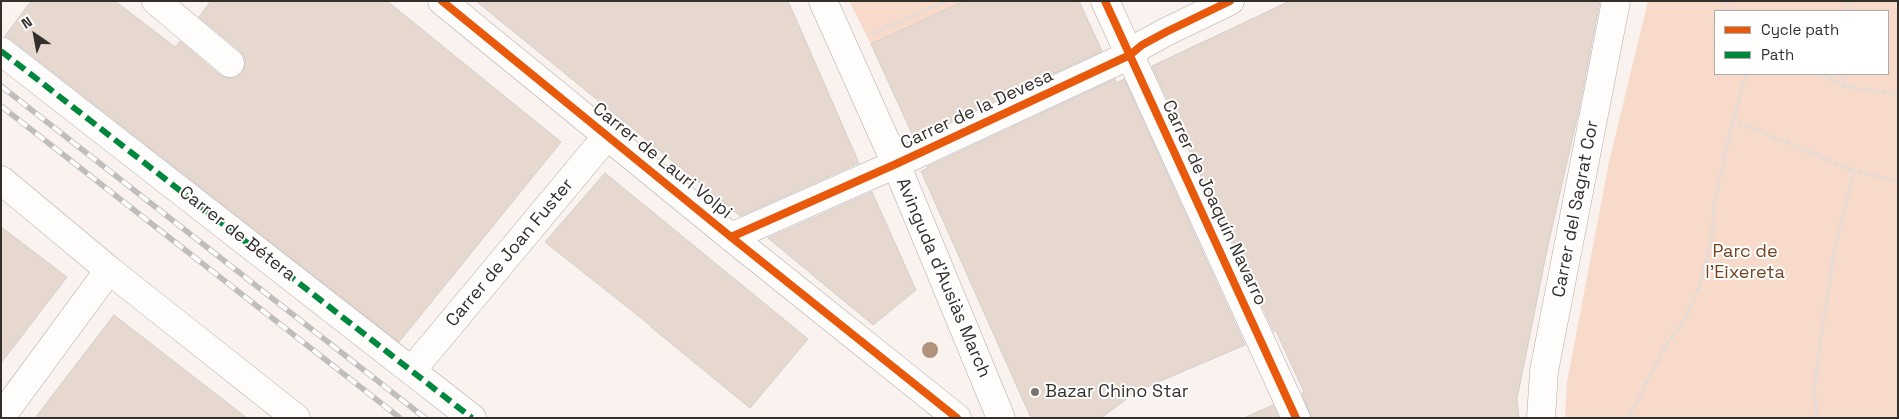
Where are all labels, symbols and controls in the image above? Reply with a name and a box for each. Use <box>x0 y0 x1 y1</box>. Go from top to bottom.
north arrow <box>10 10 60 60</box>
legend <box>1714 10 1889 75</box>
text: N <box>18 12 36 33</box>
text: Cycle path <box>1761 20 1839 39</box>
text: Path <box>1761 45 1794 64</box>
street label: Carrer de la Devesa <box>897 65 1057 155</box>
street label: Carrer de Joaquín Navarro <box>1157 97 1271 309</box>
street label: Carrer de Lauri Volpi <box>588 98 736 224</box>
street label: Carrer del Sagrat Cor <box>1548 119 1604 299</box>
street label: Carrer de Joan Fuster <box>442 174 578 332</box>
street label: Avinguda d'Ausiàs March <box>891 175 995 381</box>
street label: Carrer de Bétera <box>175 182 299 286</box>
park label: Parc de l'Eixereta <box>1705 241 1785 284</box>
place label: Bazar Chino Star <box>1045 381 1189 403</box>
marker: Bazar Chino Star <box>1029 386 1041 398</box>

